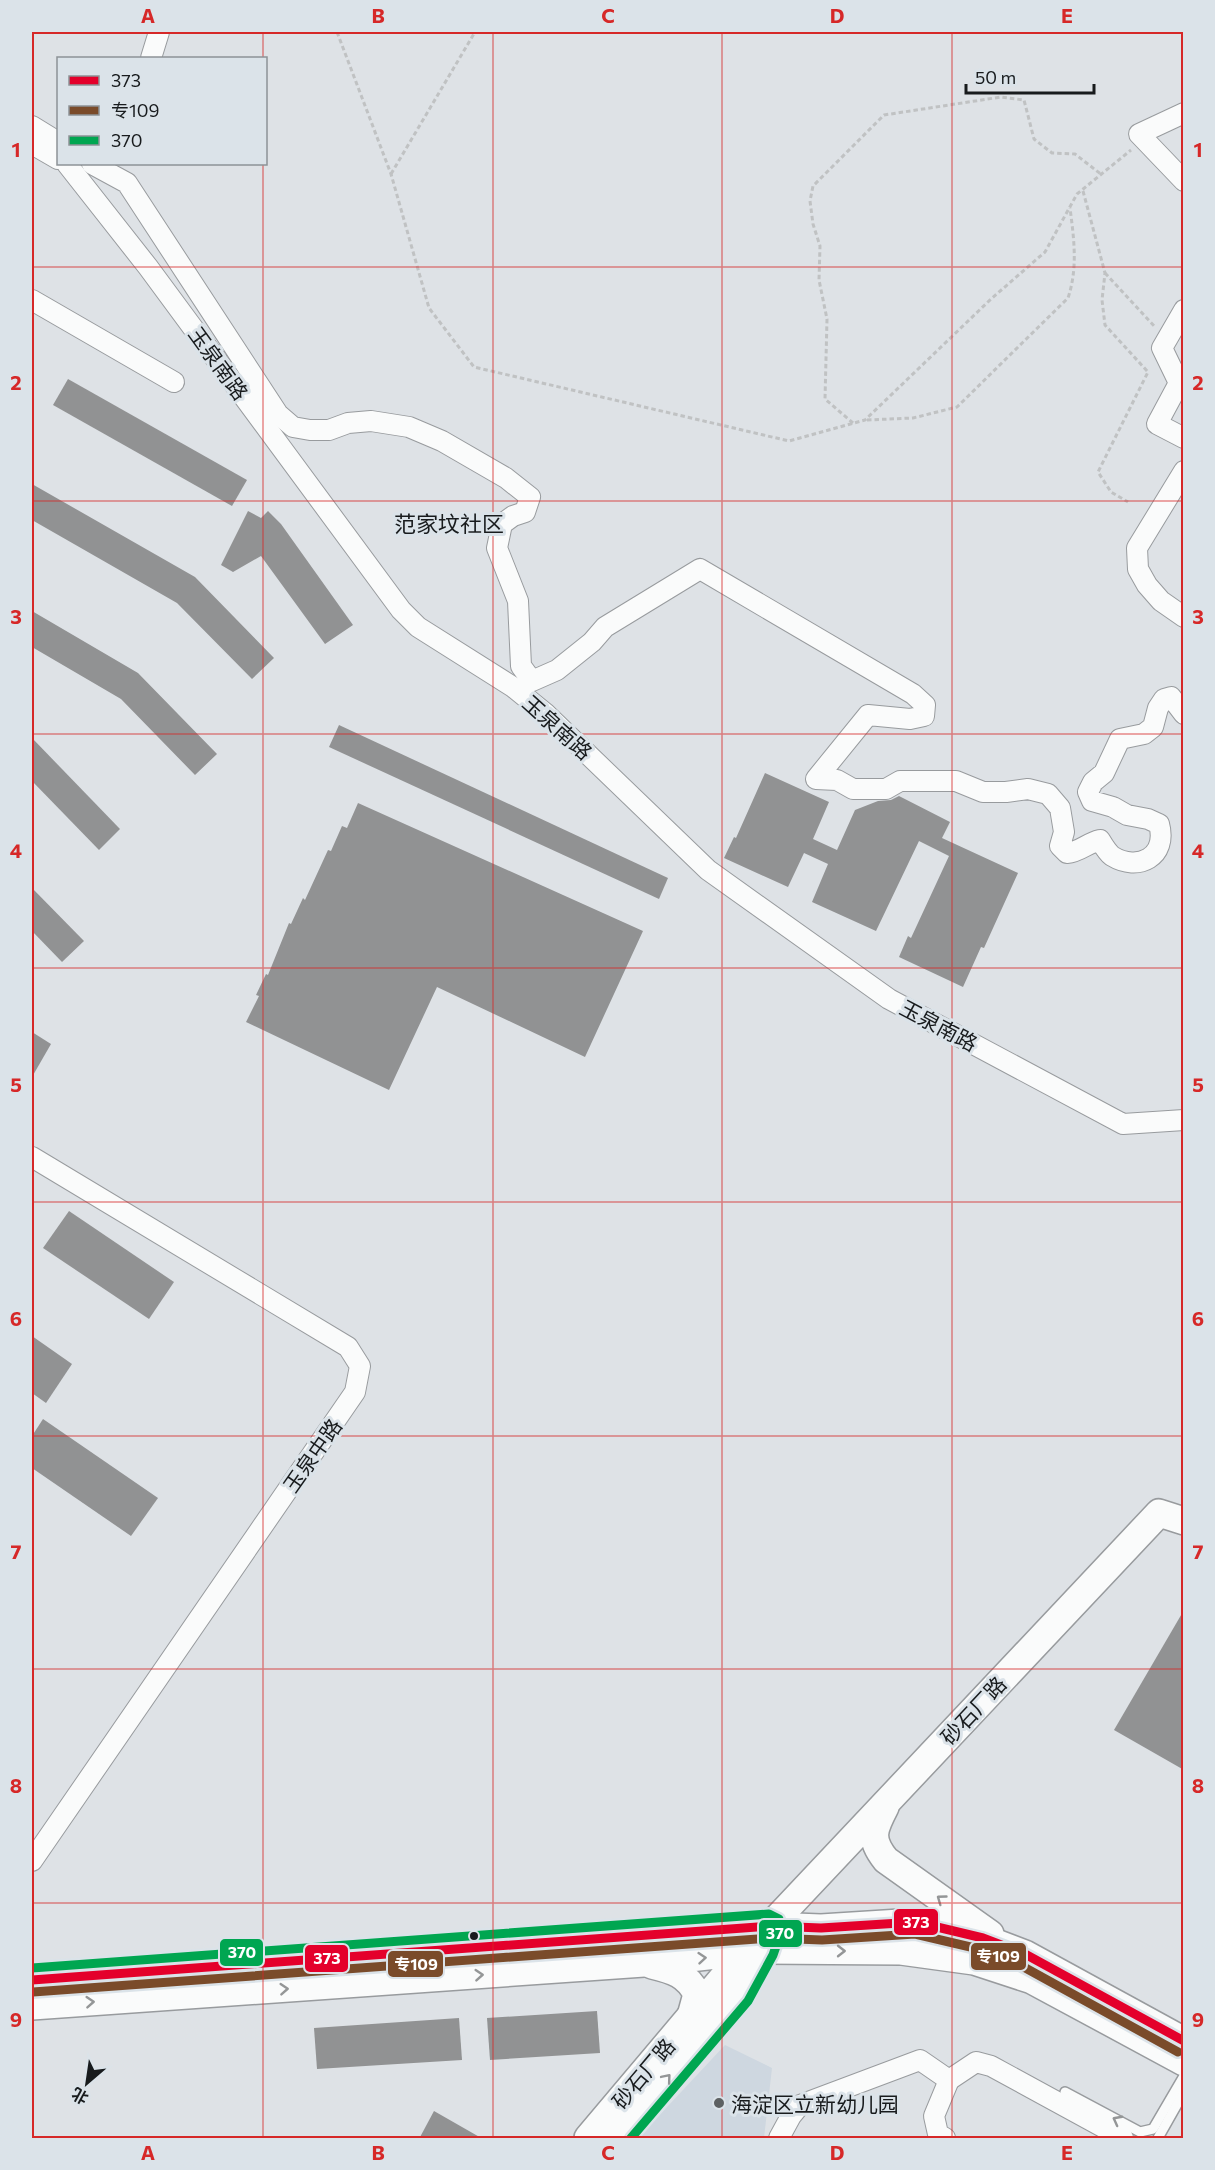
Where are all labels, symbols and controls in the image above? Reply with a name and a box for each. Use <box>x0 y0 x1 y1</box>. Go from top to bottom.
text: A <box>141 3 155 27</box>
text: B <box>371 3 385 27</box>
text: C <box>601 3 615 27</box>
text: D <box>830 3 844 27</box>
text: E <box>1061 3 1073 27</box>
legend <box>57 57 267 165</box>
scale bar <box>966 57 1094 95</box>
text: 50 m <box>975 66 1016 88</box>
text: 373 <box>111 69 141 91</box>
text: 专109 <box>111 99 159 121</box>
text: 370 <box>111 129 142 151</box>
text: 1 <box>11 137 21 161</box>
text: 1 <box>1193 137 1203 161</box>
street label: 玉泉南路 <box>184 322 254 404</box>
text: 2 <box>10 370 22 394</box>
text: 2 <box>1192 370 1204 394</box>
district label: 范家坟社区 <box>394 510 504 537</box>
text: 3 <box>10 604 22 628</box>
text: 3 <box>1192 604 1204 628</box>
street label: 玉泉南路 <box>518 690 598 764</box>
text: 4 <box>10 838 22 862</box>
text: 4 <box>1192 838 1204 862</box>
street label: 玉泉南路 <box>896 994 982 1056</box>
text: 5 <box>10 1072 22 1096</box>
text: 5 <box>1192 1072 1204 1096</box>
text: 6 <box>10 1306 22 1330</box>
text: 6 <box>1192 1306 1204 1330</box>
street label: 玉泉中路 <box>278 1413 346 1497</box>
text: 7 <box>11 1539 22 1563</box>
text: 7 <box>1193 1539 1204 1563</box>
street label: 砂石厂路 <box>935 1671 1011 1749</box>
text: 8 <box>10 1773 22 1797</box>
text: 8 <box>1192 1773 1204 1797</box>
one-way arrow <box>936 1895 947 1906</box>
line badge: 373 <box>893 1908 939 1936</box>
text: 373 <box>902 1912 930 1931</box>
line badge: 370 <box>758 1919 803 1948</box>
text: 370 <box>766 1923 794 1942</box>
unlabelled marker <box>468 1930 480 1942</box>
line badge: 370 <box>219 1938 264 1967</box>
text: 370 <box>228 1942 256 1961</box>
line badge: 专109 <box>970 1942 1027 1971</box>
line badge: 373 <box>304 1944 349 1973</box>
one-way arrow <box>837 1945 846 1957</box>
text: 专109 <box>976 1946 1020 1965</box>
text: 373 <box>313 1948 341 1967</box>
line badge: 专109 <box>387 1950 444 1978</box>
one-way arrow <box>697 1952 706 1965</box>
text: 专109 <box>394 1954 438 1973</box>
one-way arrow <box>474 1969 483 1982</box>
one-way arrow <box>280 1982 289 1995</box>
one-way arrow <box>85 1996 94 2009</box>
text: 9 <box>10 2007 22 2031</box>
text: 9 <box>1192 2007 1204 2031</box>
street label: 砂石厂路 <box>606 2033 680 2113</box>
north arrow <box>57 2053 117 2113</box>
one-way arrow <box>660 2074 671 2085</box>
text: 北 <box>68 2084 91 2109</box>
place label: 海淀区立新幼儿园 <box>731 2091 899 2116</box>
marker: 海淀区立新幼儿园 <box>712 2096 726 2110</box>
one-way arrow <box>1113 2116 1124 2127</box>
text: A <box>141 2140 155 2164</box>
text: B <box>371 2140 385 2164</box>
text: C <box>601 2140 615 2164</box>
text: D <box>830 2140 844 2164</box>
text: E <box>1061 2140 1073 2164</box>

